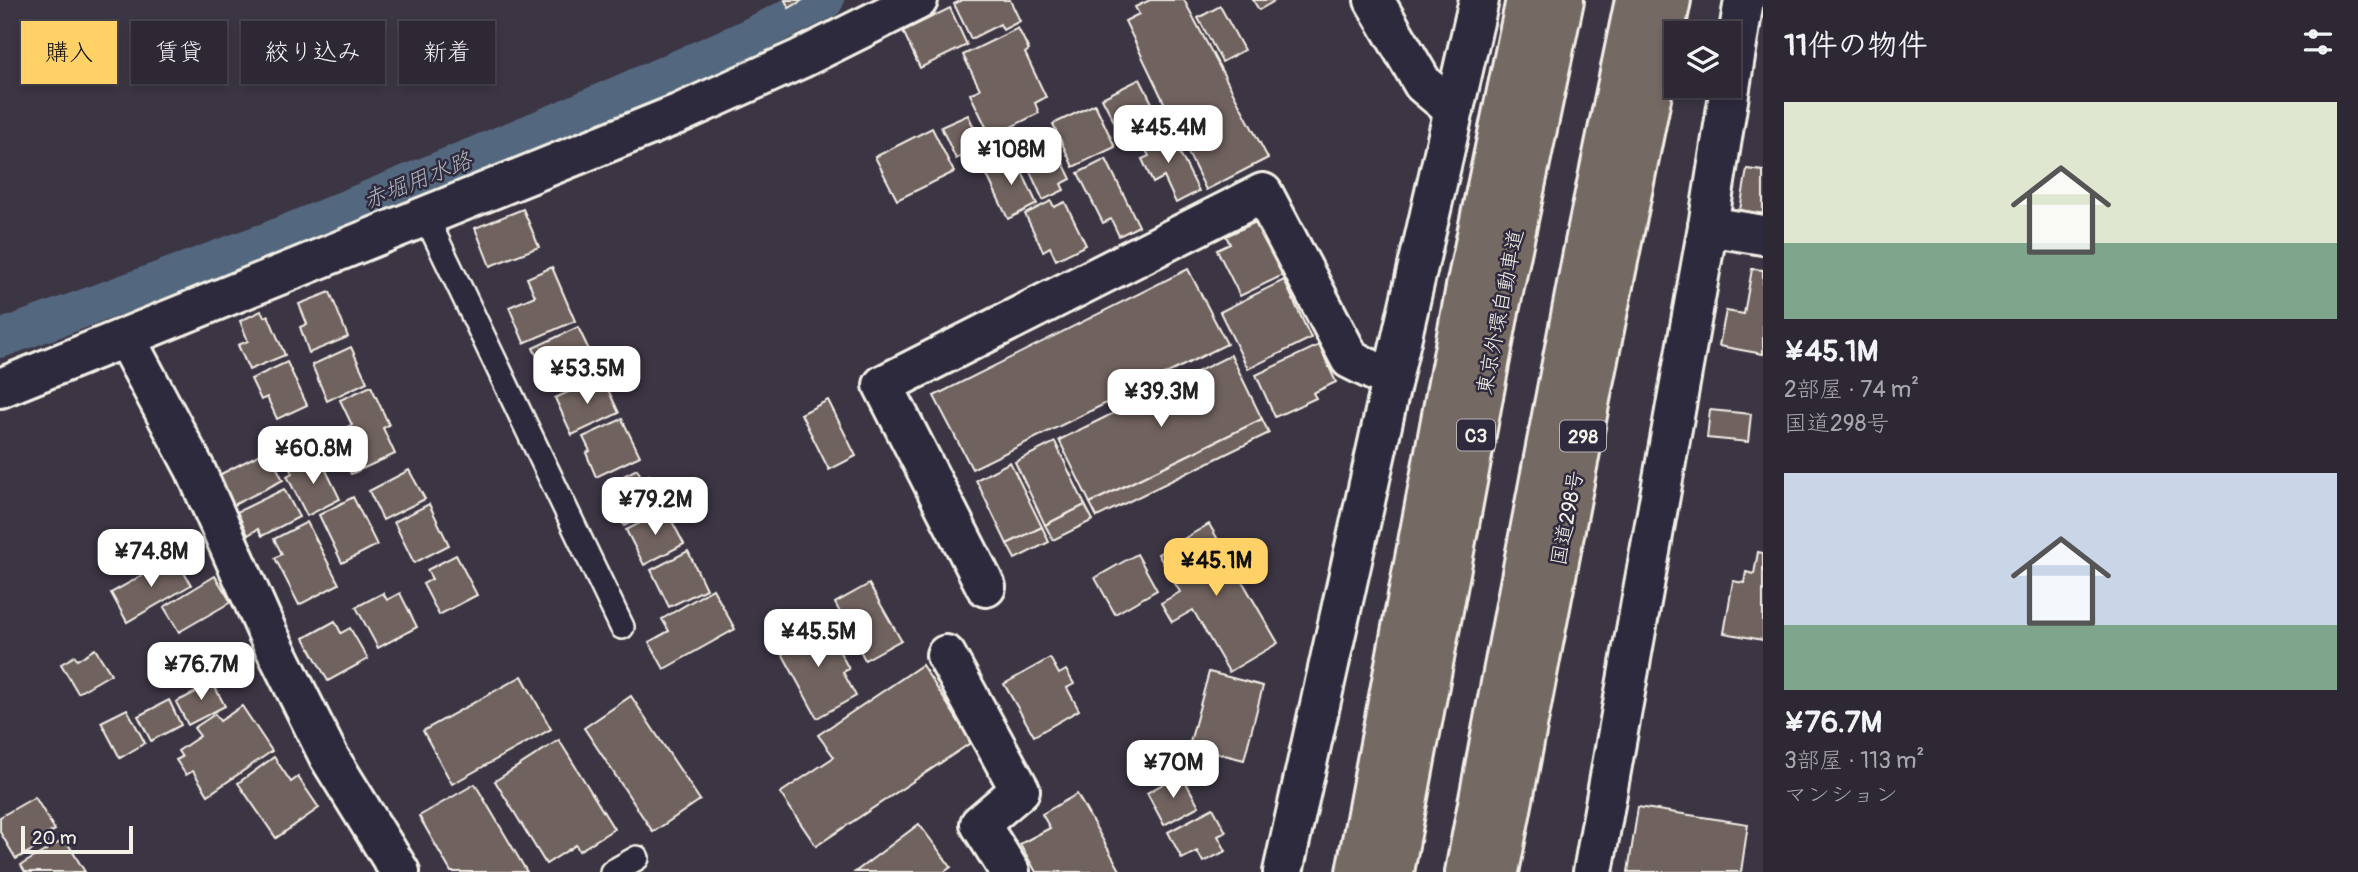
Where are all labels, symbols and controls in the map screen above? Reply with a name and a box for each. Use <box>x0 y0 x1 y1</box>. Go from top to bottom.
chip: 購入 <box>21 21 117 84</box>
chip: 賃貸 <box>131 21 227 84</box>
chip: 絞り込み <box>241 21 385 84</box>
chip: 新着 <box>399 21 495 84</box>
map controls <box>1664 21 1741 98</box>
button: layers <box>1664 21 1741 98</box>
icon: filters <box>2299 23 2337 61</box>
text: 11件の物件 <box>1784 27 1927 64</box>
pin: ¥45.4M <box>1111 106 1225 165</box>
text: ¥45.4M <box>1130 113 1206 142</box>
pin: ¥108M <box>962 128 1060 187</box>
text: ¥108M <box>977 135 1045 164</box>
water label: 赤堀用水路 <box>358 145 478 215</box>
icon: home <box>1998 147 2124 273</box>
street label: 東京外環自動車道 <box>1471 227 1530 397</box>
text: ¥45.1M <box>1784 333 1878 370</box>
pin: ¥53.5M <box>530 346 644 406</box>
text: ¥53.5M <box>549 354 625 383</box>
pin: ¥39.3M <box>1104 370 1218 429</box>
text: 2部屋 · 74 m² <box>1784 375 1919 404</box>
text: ¥39.3M <box>1123 377 1199 406</box>
text: 国道298号 <box>1784 409 1889 438</box>
road number: C3 <box>1457 420 1495 450</box>
road number: 298 <box>1560 420 1606 452</box>
pin: ¥60.8M <box>256 426 370 486</box>
text: ¥60.8M <box>274 434 352 463</box>
street label: 国道298号 <box>1545 468 1590 568</box>
pin: ¥79.2M <box>598 477 712 537</box>
text: ¥79.2M <box>618 485 692 514</box>
icon: home <box>1998 518 2124 644</box>
pin: ¥74.8M <box>94 530 208 589</box>
text: ¥74.8M <box>114 537 188 566</box>
pin: ¥45.1M <box>1159 538 1273 598</box>
text: ¥45.1M <box>1180 546 1252 575</box>
pin: ¥45.5M <box>761 610 875 669</box>
text: ¥45.5M <box>780 617 856 646</box>
pin: ¥76.7M <box>144 642 258 702</box>
text: ¥76.7M <box>163 650 239 679</box>
text: ¥76.7M <box>1784 704 1882 741</box>
pin: ¥70M <box>1132 740 1214 800</box>
text: 3部屋 · 113 m² <box>1784 746 1924 775</box>
text: ¥70M <box>1143 748 1203 777</box>
text: マンション <box>1784 780 1898 809</box>
scale bar <box>21 823 133 855</box>
text: 20 m <box>32 826 77 850</box>

